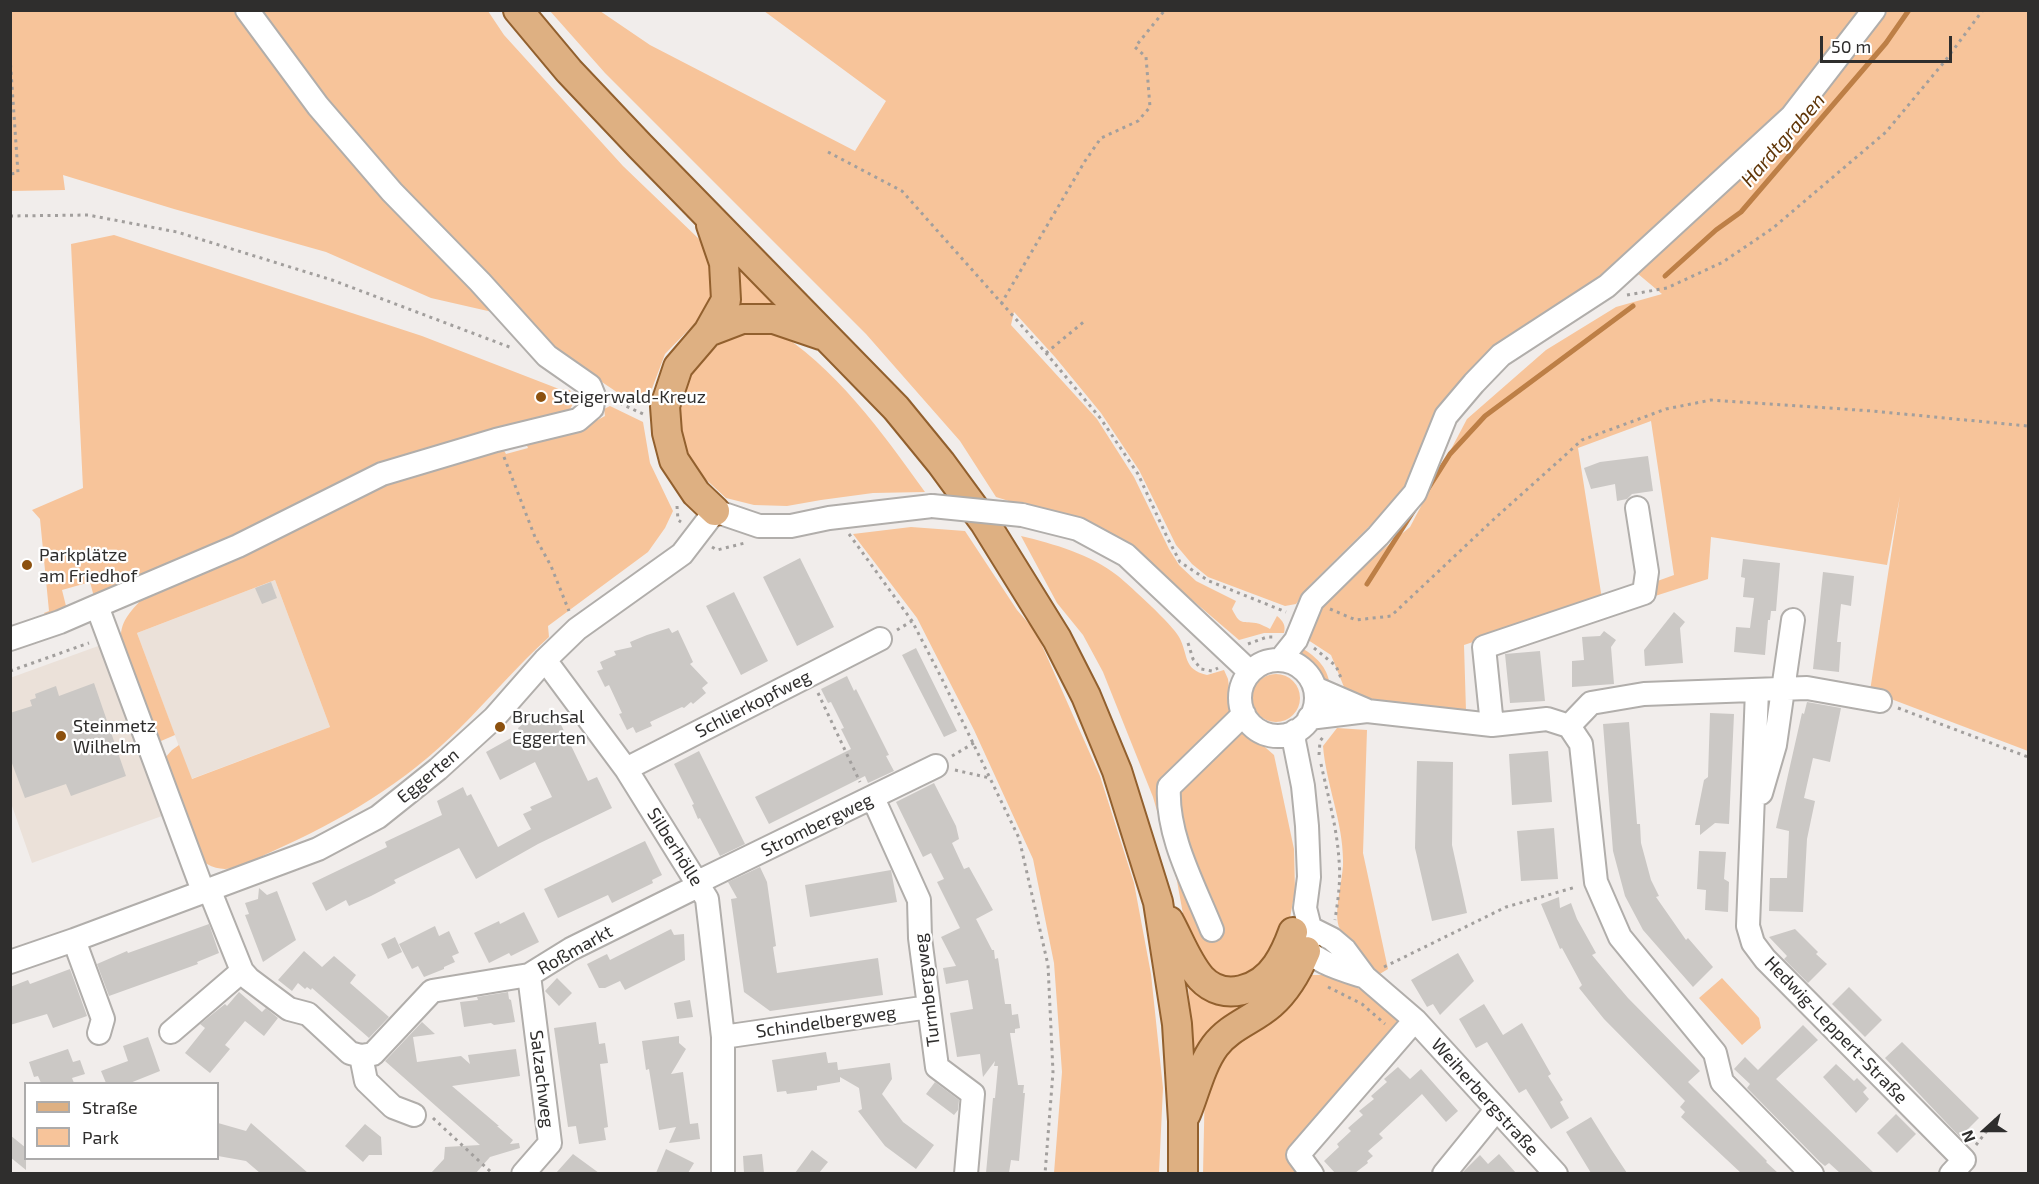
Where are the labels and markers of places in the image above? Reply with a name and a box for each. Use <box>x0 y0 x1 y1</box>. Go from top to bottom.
place label: Steigerwald-Kreuz <box>553 386 706 408</box>
marker: Steigerwald-Kreuz <box>534 390 548 404</box>
place label: Parkplätze am Friedhof <box>39 544 137 586</box>
marker: Parkplätze am Friedhof <box>20 558 34 572</box>
place label: Bruchsal Eggerten <box>512 706 586 748</box>
place label: Steinmetz Wilhelm <box>73 715 156 758</box>
marker: Bruchsal Eggerten <box>493 720 507 734</box>
marker: Steinmetz Wilhelm <box>54 729 68 743</box>

